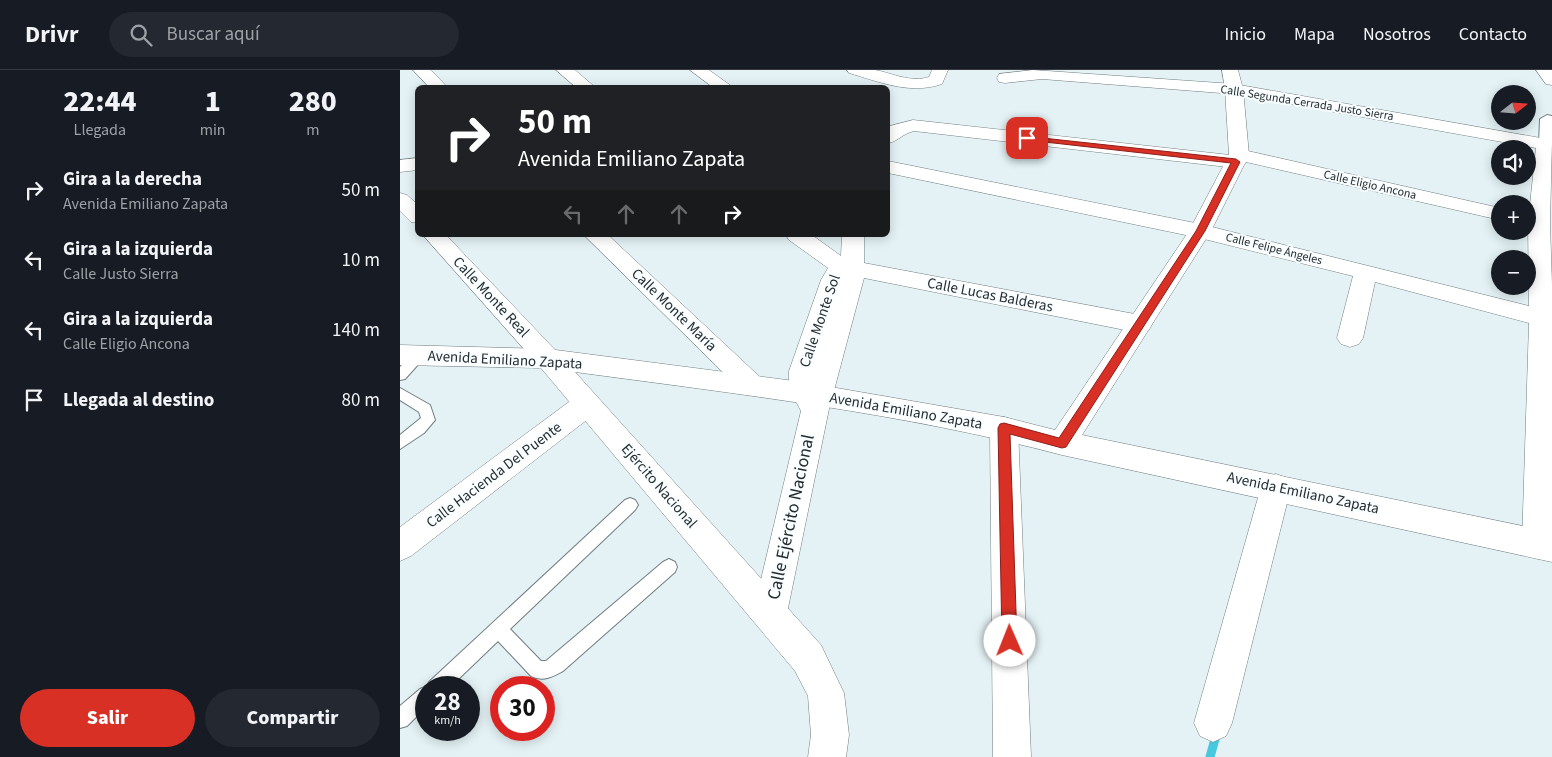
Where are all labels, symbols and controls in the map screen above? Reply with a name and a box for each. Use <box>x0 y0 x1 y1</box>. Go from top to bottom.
search box <box>109 12 459 57</box>
text: Drivr <box>25 17 79 52</box>
icon: search <box>127 21 155 49</box>
text: Buscar aquí <box>167 21 260 48</box>
text: Inicio <box>1225 22 1266 47</box>
text: Mapa <box>1294 22 1335 47</box>
text: Nosotros <box>1363 22 1431 47</box>
text: Contacto <box>1459 22 1527 47</box>
text: 22:44 <box>63 80 137 123</box>
text: 1 <box>205 80 221 123</box>
text: 280 <box>289 80 337 123</box>
street label: Calle Segunda Cerrada Justo Sierra <box>1219 81 1395 125</box>
north arrow <box>1491 85 1536 130</box>
map controls <box>1491 85 1536 295</box>
text: 50 m <box>518 97 592 147</box>
icon: right <box>435 105 500 170</box>
pin <box>1006 117 1048 159</box>
text: Llegada <box>74 119 126 141</box>
text: min <box>200 119 226 141</box>
text: m <box>306 119 319 141</box>
icon: arrive <box>1013 124 1041 152</box>
button: sound <box>1491 140 1536 185</box>
text: Avenida Emiliano Zapata <box>518 143 745 175</box>
text: Gira a la derecha <box>63 166 202 193</box>
street label: Calle Eligio Ancona <box>1322 166 1418 204</box>
icon: right <box>20 176 48 204</box>
text: 50 m <box>342 177 380 204</box>
text: Avenida Emiliano Zapata <box>63 193 228 215</box>
button: + <box>1491 195 1536 240</box>
icon: left <box>559 200 587 228</box>
icon: ahead <box>612 200 640 228</box>
icon: ahead <box>665 200 693 228</box>
icon: right <box>718 200 746 228</box>
street label: Calle Felipe Ángeles <box>1224 229 1324 269</box>
text: Gira a la izquierda <box>63 236 213 263</box>
icon: left <box>20 246 48 274</box>
text: 10 m <box>342 247 380 274</box>
button: − <box>1491 250 1536 295</box>
street label: Calle Monte Real <box>448 252 534 342</box>
text: Calle Justo Sierra <box>63 263 179 285</box>
street label: Calle Monte María <box>627 264 721 356</box>
street label: Calle Monte Sol <box>794 272 846 370</box>
street label: Calle Lucas Balderas <box>925 273 1055 317</box>
text: Gira a la izquierda <box>63 306 213 333</box>
icon: left <box>20 316 48 344</box>
text: 140 m <box>332 317 380 344</box>
text: Calle Eligio Ancona <box>63 333 190 355</box>
street label: Avenida Emiliano Zapata <box>427 345 583 375</box>
icon: arrive <box>20 386 48 414</box>
text: Llegada al destino <box>63 387 214 414</box>
text: 80 m <box>342 387 380 414</box>
street label: Avenida Emiliano Zapata <box>828 387 984 435</box>
street label: Calle Hacienda Del Puente <box>422 417 566 533</box>
street label: Calle Ejército Nacional <box>761 432 821 602</box>
street label: Ejército Nacional <box>616 439 702 533</box>
street label: Avenida Emiliano Zapata <box>1225 467 1381 519</box>
position arrow <box>983 614 1035 666</box>
speed limit sign: 30 <box>490 676 555 741</box>
text: 28 <box>434 684 461 720</box>
button: Salir <box>20 689 195 747</box>
button: Compartir <box>205 689 380 747</box>
text: km/h <box>434 712 461 729</box>

